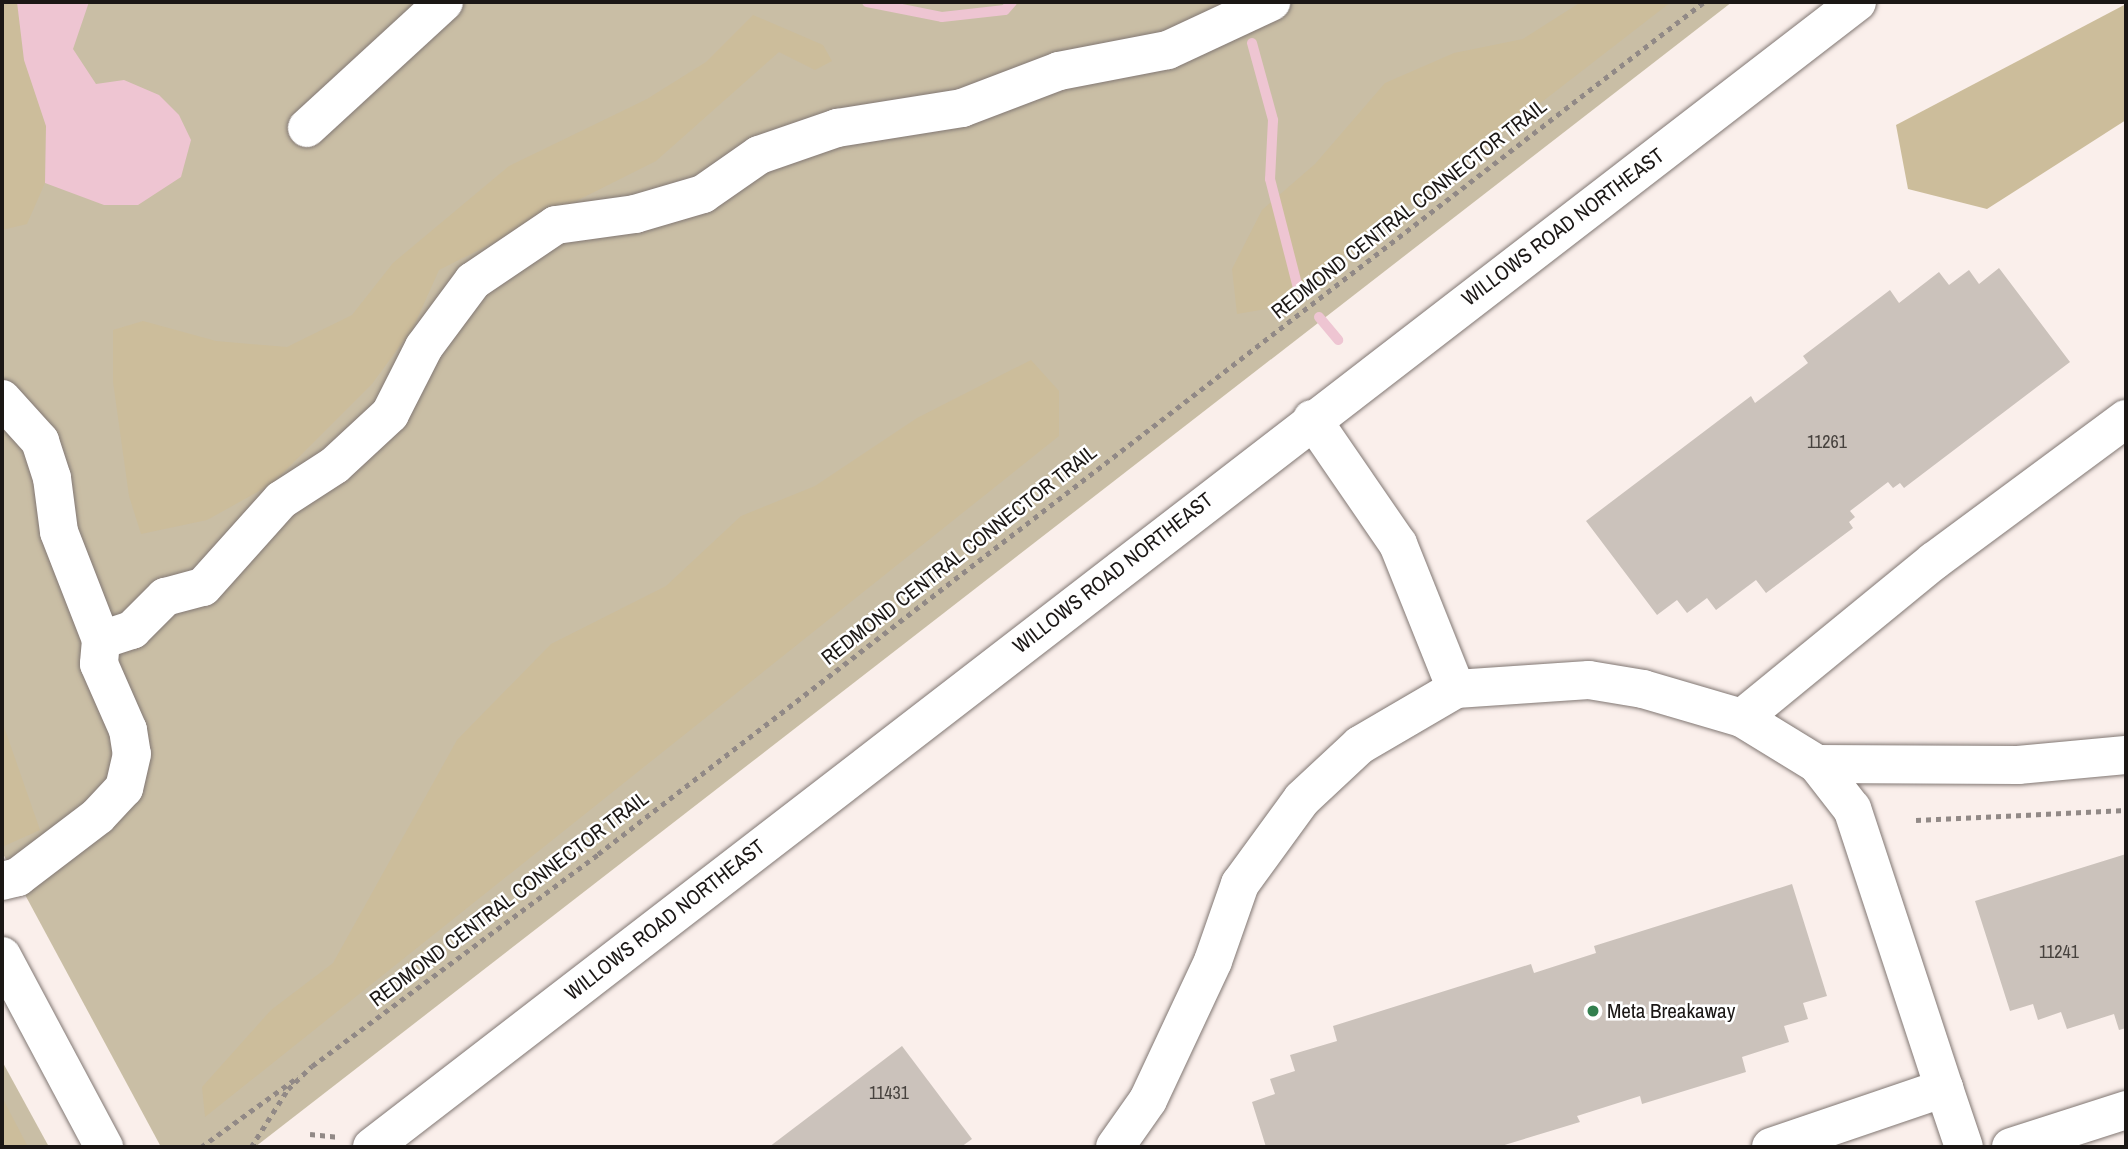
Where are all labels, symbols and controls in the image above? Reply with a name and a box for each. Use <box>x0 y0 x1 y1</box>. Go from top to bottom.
street label: REDMOND CENTRAL CONNECTOR TRAIL <box>1266 93 1552 325</box>
street label: WILLOWS ROAD NORTHEAST <box>1457 143 1669 311</box>
house number: 11261 <box>1807 431 1847 453</box>
street label: REDMOND CENTRAL CONNECTOR TRAIL <box>816 439 1102 671</box>
street label: WILLOWS ROAD NORTHEAST <box>1008 487 1218 659</box>
street label: REDMOND CENTRAL CONNECTOR TRAIL <box>364 786 654 1012</box>
street label: WILLOWS ROAD NORTHEAST <box>560 834 770 1006</box>
house number: 11241 <box>2039 941 2079 963</box>
place label: Meta Breakaway <box>1607 998 1735 1024</box>
marker: Meta Breakaway <box>1585 1003 1601 1019</box>
house number: 11431 <box>869 1082 909 1104</box>

